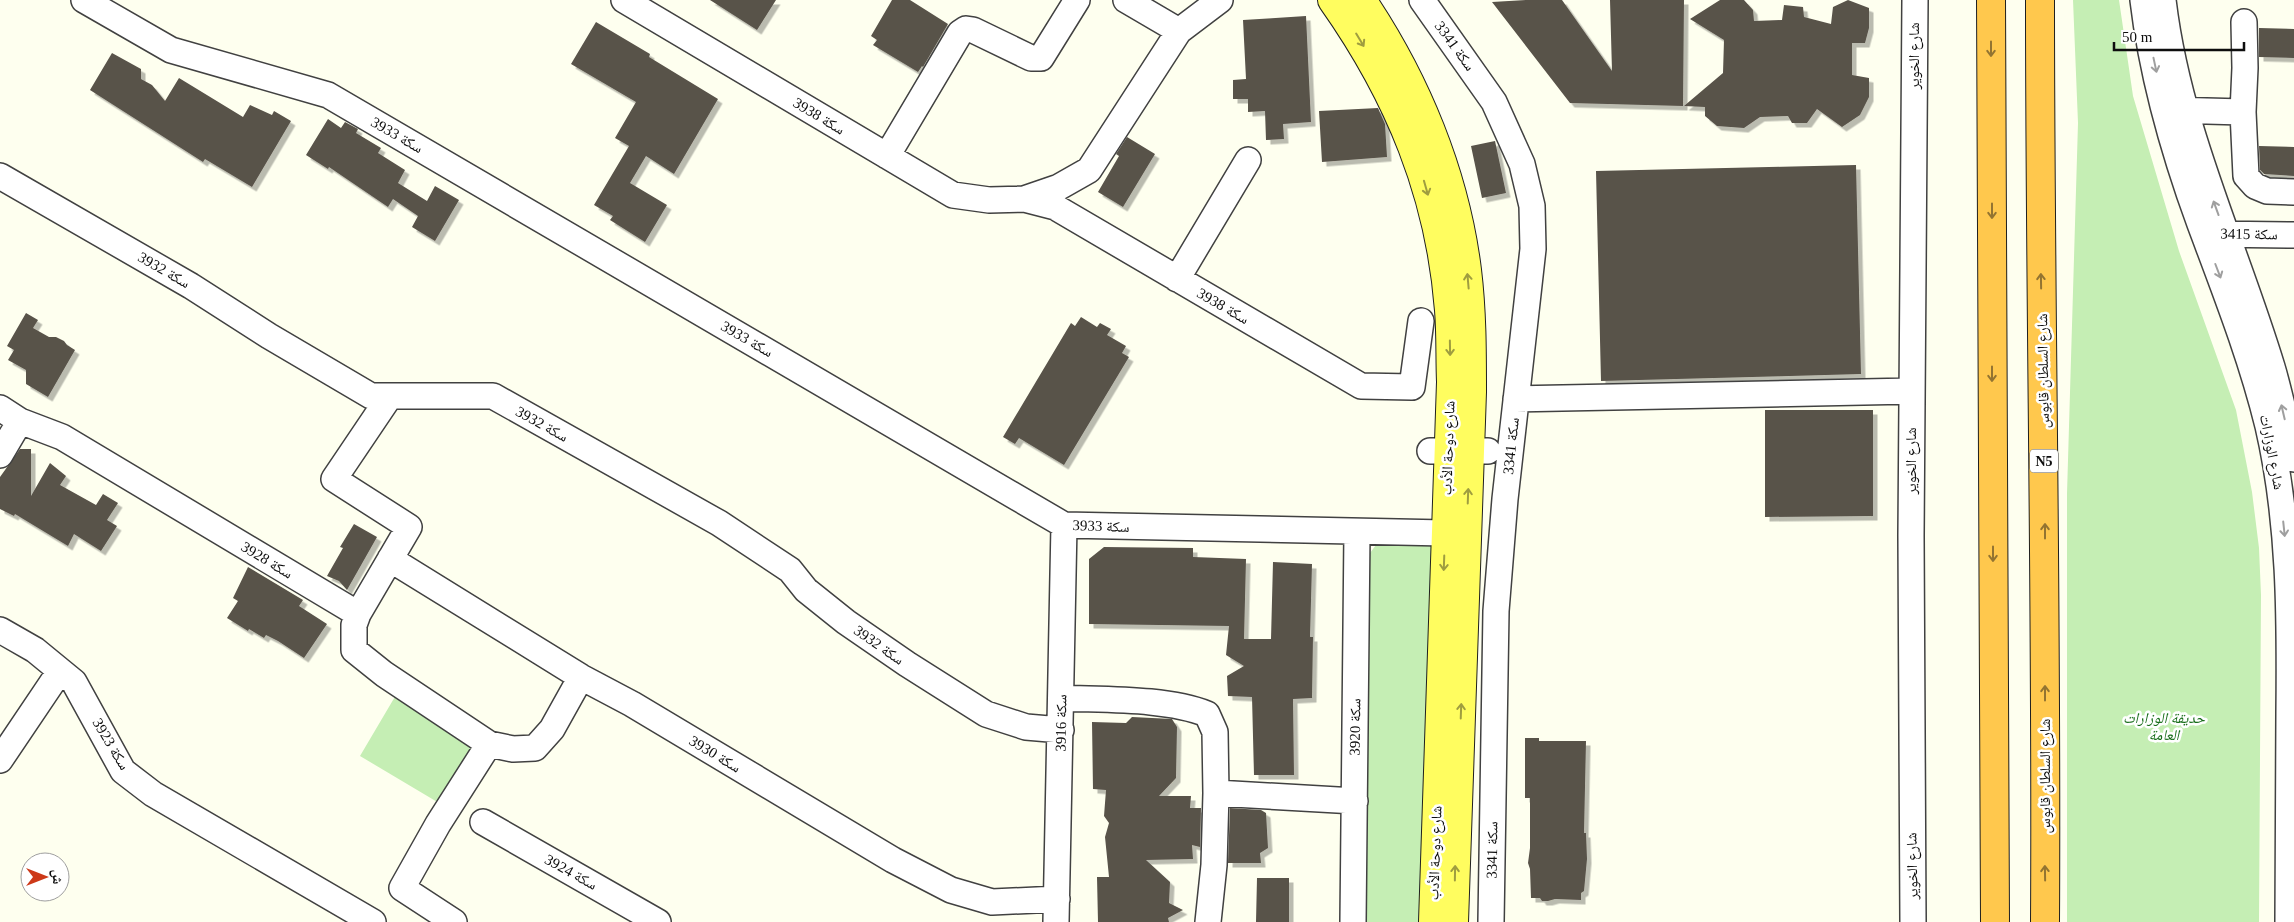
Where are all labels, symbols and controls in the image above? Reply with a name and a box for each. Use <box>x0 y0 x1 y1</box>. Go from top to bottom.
street label: سكة 3341 <box>1432 18 1478 74</box>
scale bar <box>2114 20 2244 52</box>
street label: شارع الخوير <box>1906 22 1924 91</box>
text: 50 m <box>2122 29 2153 45</box>
one-way arrow <box>1355 33 1365 47</box>
one-way arrow <box>1986 40 1996 56</box>
one-way arrow <box>2151 57 2160 73</box>
street label: سكة 3938 <box>790 94 848 138</box>
street label: سكة 3933 <box>368 114 426 156</box>
one-way arrow <box>1421 180 1431 196</box>
one-way arrow <box>2211 201 2220 216</box>
one-way arrow <box>1987 202 1997 219</box>
street label: سكة 3415 <box>2220 226 2278 243</box>
street label: سكة 3932 <box>135 249 193 291</box>
one-way arrow <box>2214 263 2223 278</box>
one-way arrow <box>2036 273 2046 290</box>
one-way arrow <box>1463 274 1472 290</box>
street label: سكة 3938 <box>1194 285 1252 327</box>
street label: شارع السلطان قابوس <box>2034 313 2054 429</box>
street label: سكة 3933 <box>718 318 776 360</box>
one-way arrow <box>1445 340 1455 356</box>
one-way arrow <box>1987 365 1997 381</box>
street label: شارع دوحة الأدب <box>1438 400 1460 496</box>
street label: سكة 3932 <box>513 403 571 445</box>
one-way arrow <box>2278 404 2287 420</box>
street label: شارع الوزارات <box>2255 413 2287 491</box>
street label: سكة 3341 <box>1500 417 1522 475</box>
street label: شارع الخوير <box>1903 427 1921 496</box>
road number: N5 <box>2030 450 2058 472</box>
one-way arrow <box>1463 488 1473 504</box>
street label: سكة 3933 <box>1072 517 1130 535</box>
one-way arrow <box>2279 520 2289 536</box>
one-way arrow <box>2040 523 2050 540</box>
street label: سكة 3928 <box>238 538 296 582</box>
one-way arrow <box>1988 545 1998 561</box>
one-way arrow <box>1439 554 1449 571</box>
street label: سكة 3932 <box>851 622 907 668</box>
one-way arrow <box>2040 686 2050 702</box>
street label: سكة 3916 <box>1053 694 1070 752</box>
street label: سكة 3920 <box>1347 698 1364 756</box>
one-way arrow <box>1456 703 1465 719</box>
park label: حديقة الوزارات العامة <box>2123 710 2206 743</box>
street label: سكة 3923 <box>89 715 133 773</box>
street label: شارع السلطان قابوس <box>2037 718 2055 833</box>
street label: سكة 3930 <box>686 732 744 776</box>
street label: شارع دوحة الأدب <box>1425 805 1447 901</box>
street label: سكة 3341 <box>1484 821 1501 879</box>
street label: شارع الخوير <box>1903 832 1923 901</box>
street label: سكة 3924 <box>542 851 600 893</box>
north arrow <box>20 852 70 902</box>
one-way arrow <box>1450 866 1460 882</box>
one-way arrow <box>2040 866 2050 882</box>
text: ش <box>49 870 65 885</box>

